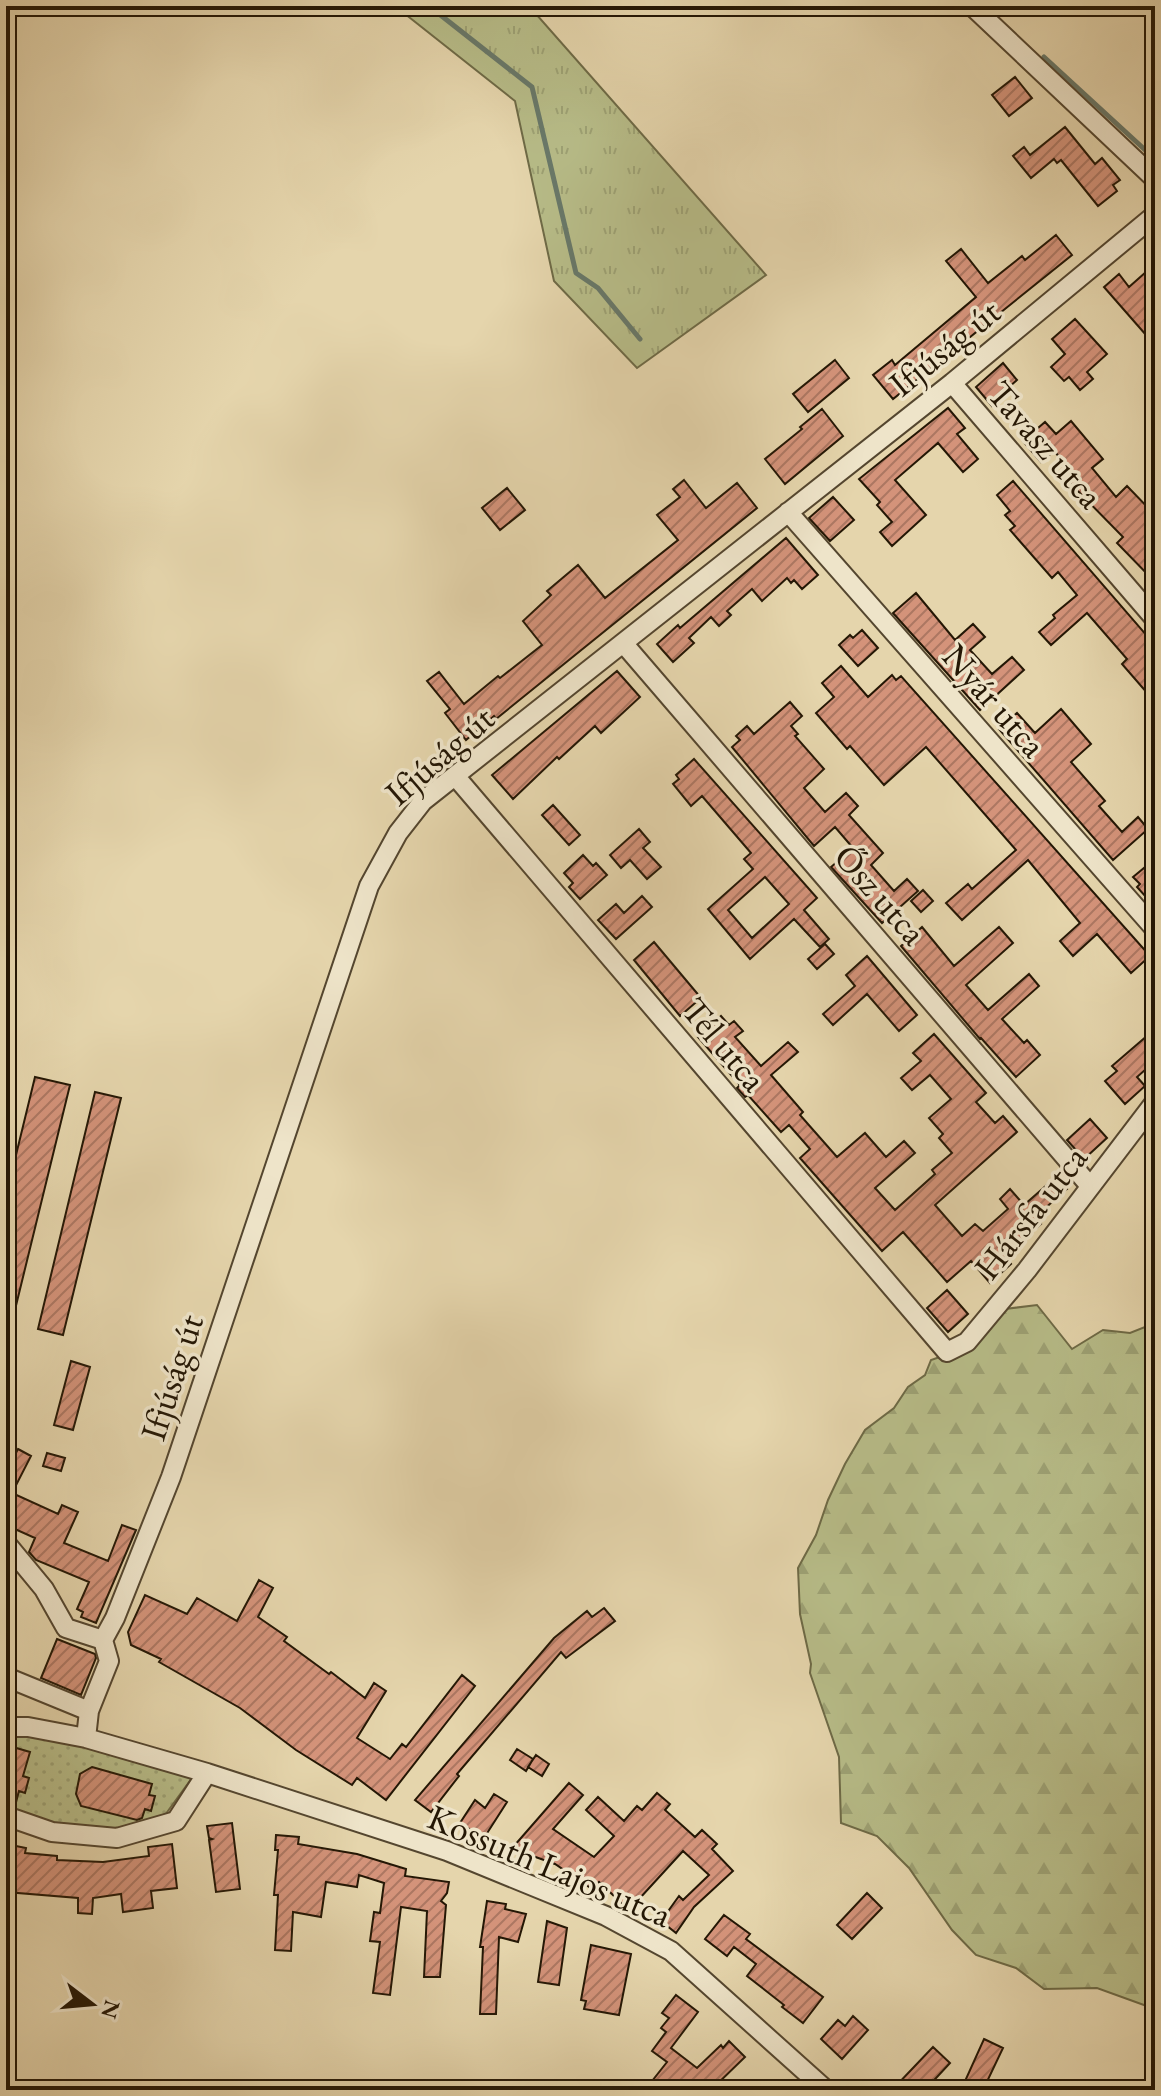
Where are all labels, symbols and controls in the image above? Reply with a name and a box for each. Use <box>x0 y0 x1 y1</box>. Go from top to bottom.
street label: Ifjúság út <box>879 288 1010 407</box>
street label: Tavasz utca <box>977 371 1115 519</box>
street label: Nyár utca <box>932 634 1057 768</box>
street label: Ifjúság út <box>375 695 504 816</box>
street label: Ősz utca <box>824 834 938 955</box>
street label: Tél utca <box>672 987 778 1102</box>
street label: Hársfa utca <box>963 1135 1098 1289</box>
street label: Ifjúság út <box>129 1307 214 1446</box>
street label: Kossuth Lajos utca <box>421 1793 679 1938</box>
north arrow <box>52 1964 132 2044</box>
text: N <box>94 1997 127 2022</box>

